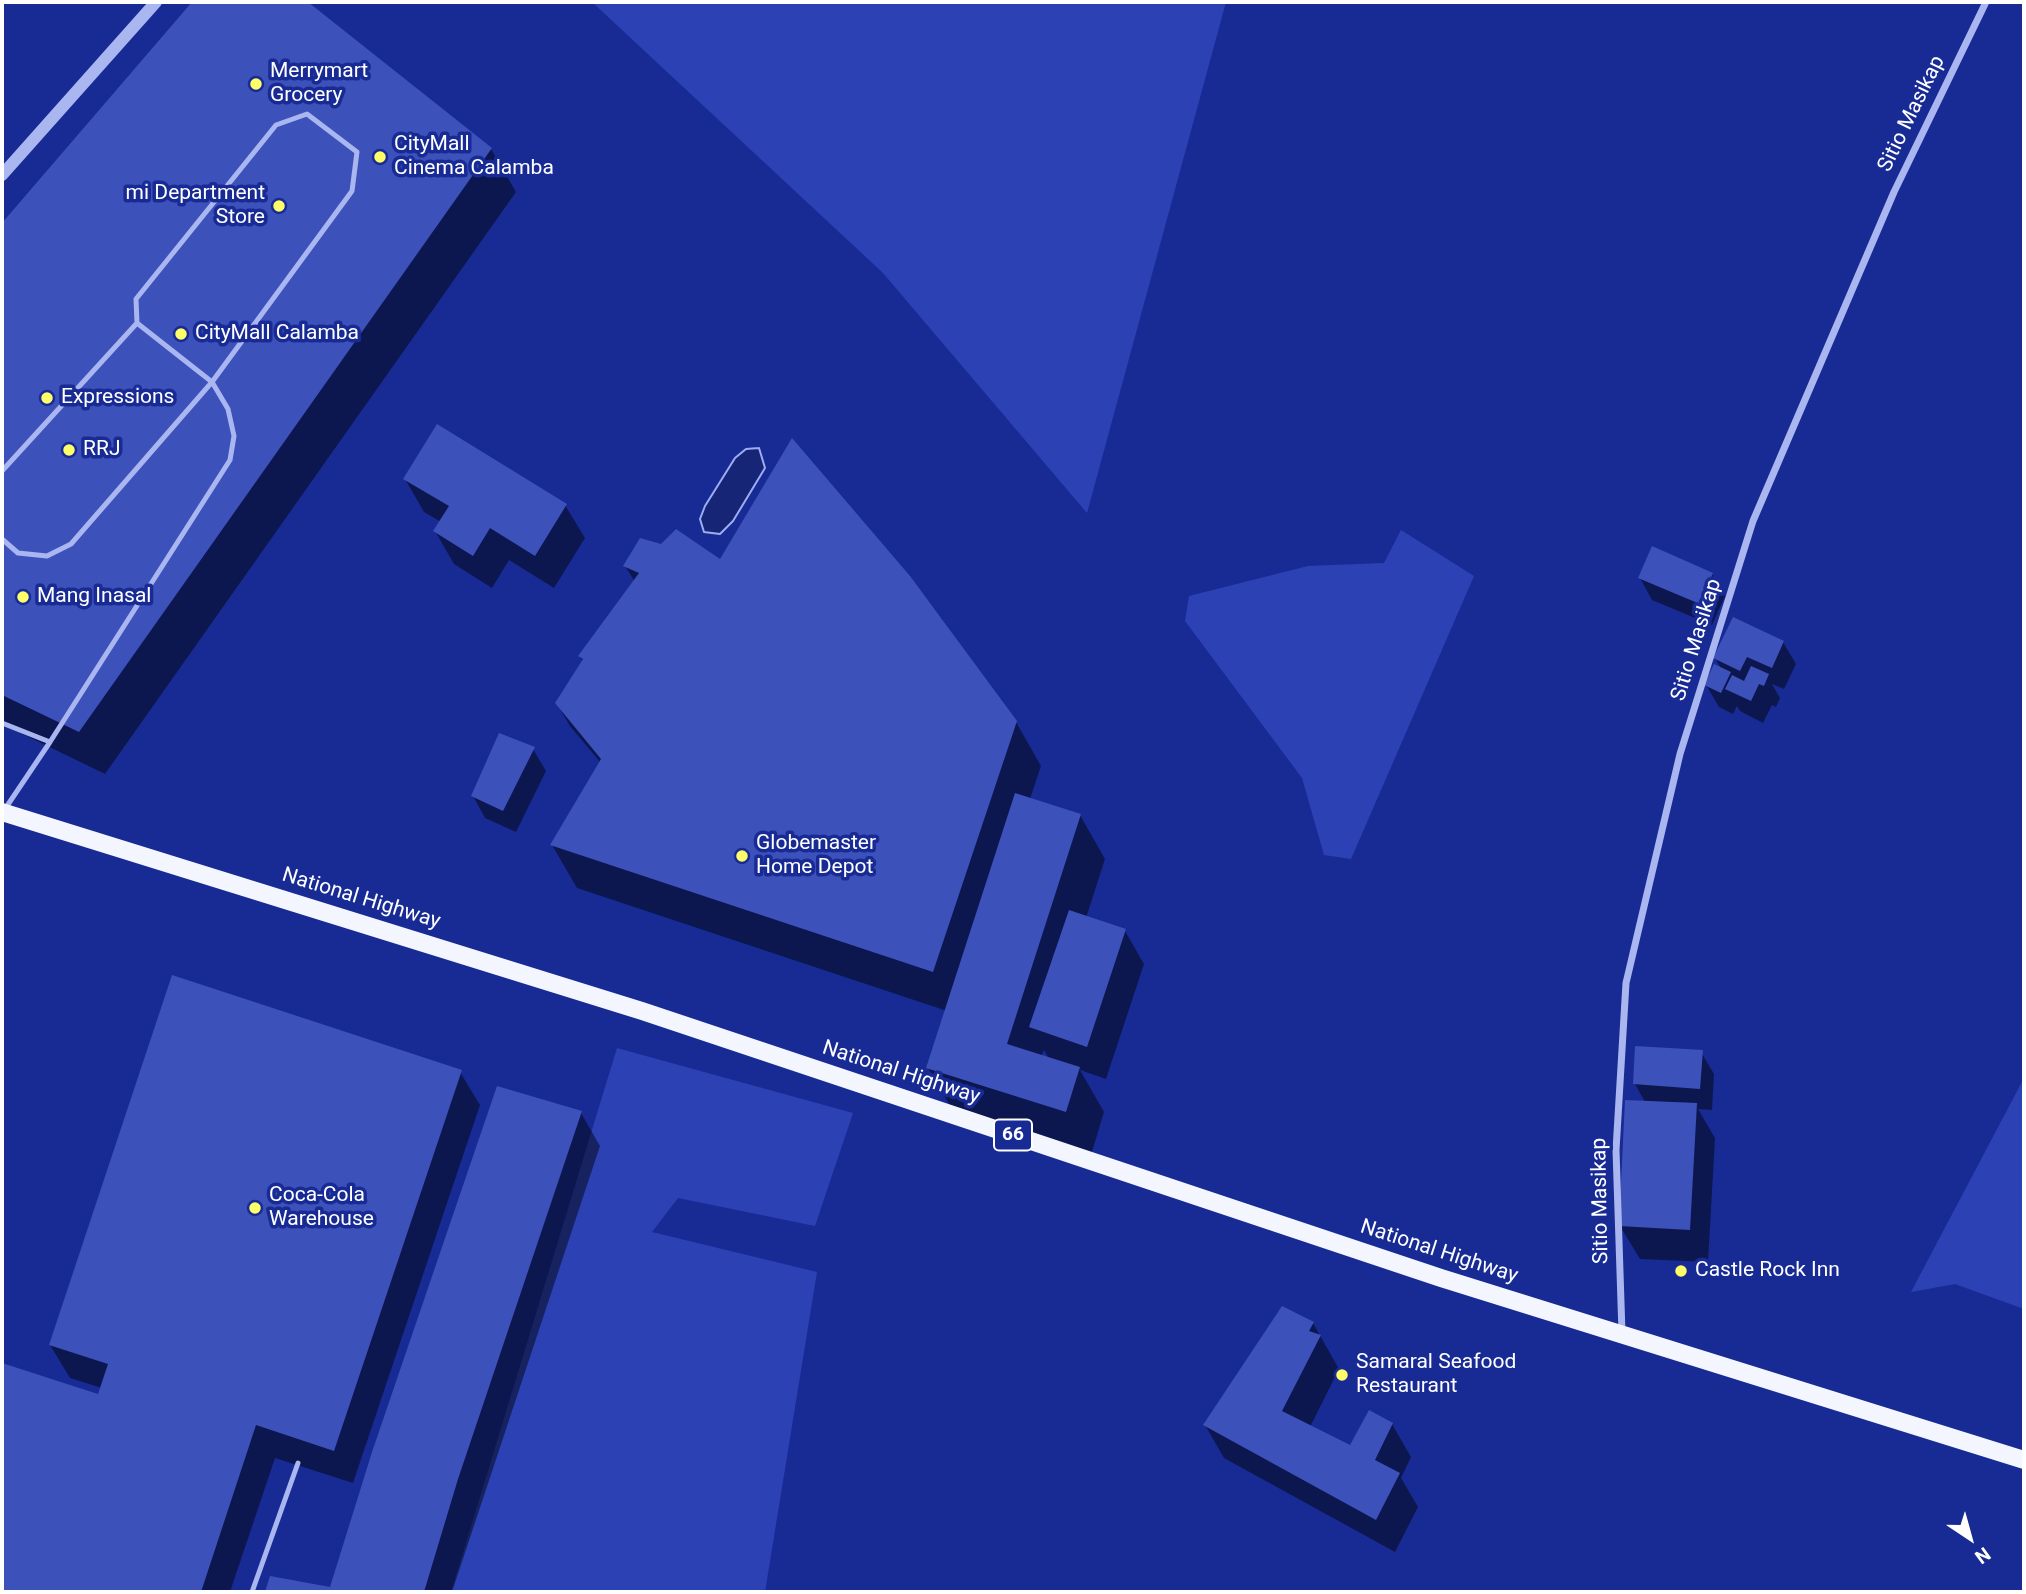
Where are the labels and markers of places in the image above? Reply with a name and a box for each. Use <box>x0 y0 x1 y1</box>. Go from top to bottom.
place label: Merrymart Grocery <box>270 59 368 109</box>
marker: Merrymart Grocery <box>248 76 264 92</box>
place label: CityMall Cinema Calamba <box>394 132 554 182</box>
marker: CityMall Cinema Calamba <box>372 149 388 165</box>
place label: mi Department Store <box>126 181 265 231</box>
marker: mi Department Store <box>271 198 287 214</box>
place label: CityMall Calamba <box>195 321 359 347</box>
marker: CityMall Calamba <box>173 326 189 342</box>
place label: Expressions <box>61 385 174 411</box>
marker: Expressions <box>39 390 55 406</box>
place label: RRJ <box>83 437 120 463</box>
marker: RRJ <box>61 442 77 458</box>
place label: Mang Inasal <box>37 584 151 610</box>
marker: Mang Inasal <box>15 589 31 605</box>
place label: Globemaster Home Depot <box>756 831 876 881</box>
marker: Globemaster Home Depot <box>734 848 750 864</box>
place label: Coca-Cola Warehouse <box>269 1183 374 1233</box>
marker: Coca-Cola Warehouse <box>247 1200 263 1216</box>
place label: Castle Rock Inn <box>1695 1258 1840 1284</box>
marker: Castle Rock Inn <box>1673 1263 1689 1279</box>
place label: Samaral Seafood Restaurant <box>1356 1350 1516 1400</box>
marker: Samaral Seafood Restaurant <box>1334 1367 1350 1383</box>

